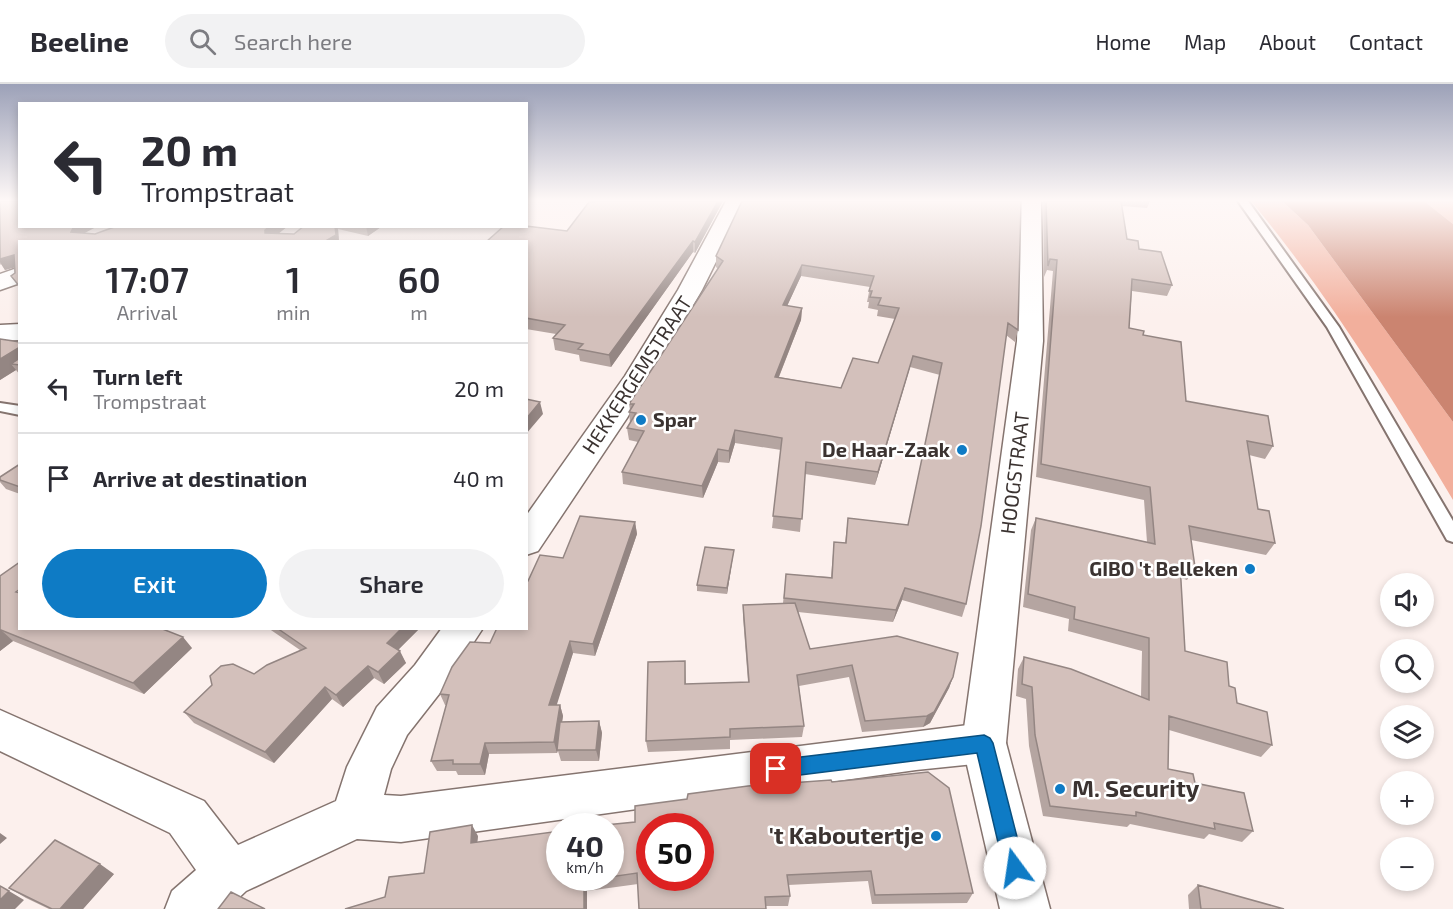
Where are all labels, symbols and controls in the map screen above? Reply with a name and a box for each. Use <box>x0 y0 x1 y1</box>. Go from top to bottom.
search box <box>165 14 585 68</box>
text: Beeline <box>30 24 129 58</box>
icon: search <box>186 25 219 58</box>
text: Search here <box>234 28 352 54</box>
text: Home <box>1095 29 1151 54</box>
text: Map <box>1184 29 1226 54</box>
text: About <box>1259 29 1316 54</box>
text: Contact <box>1349 29 1423 54</box>
text: 20 m <box>141 124 238 174</box>
icon: left <box>42 126 120 204</box>
text: Trompstraat <box>141 175 294 207</box>
text: 17:07 <box>105 257 189 300</box>
text: 1 <box>286 257 301 300</box>
text: 60 <box>398 257 441 300</box>
street label: HEKKERGEMSTRAAT <box>576 291 696 458</box>
text: Arrival <box>117 300 178 324</box>
text: min <box>276 300 310 324</box>
text: m <box>410 300 428 324</box>
text: Turn left <box>93 363 182 389</box>
icon: left <box>42 372 75 405</box>
text: 20 m <box>454 375 504 401</box>
text: Trompstraat <box>93 389 206 413</box>
place label: Spar <box>653 407 697 431</box>
street label: HOOGSTRAAT <box>995 410 1033 535</box>
marker: Spar <box>634 413 648 427</box>
place label: De Haar-Zaak <box>822 437 951 461</box>
marker: De Haar-Zaak <box>955 443 969 457</box>
icon: arrive <box>42 462 75 495</box>
text: Arrive at destination <box>93 465 307 491</box>
text: 40 m <box>453 465 504 491</box>
button: Exit <box>42 549 267 618</box>
button: Share <box>279 549 504 618</box>
place label: GIBO 't Belleken <box>1089 556 1238 580</box>
marker: GIBO 't Belleken <box>1243 562 1257 576</box>
map controls <box>1380 573 1434 891</box>
button: sound <box>1380 573 1434 627</box>
button: search <box>1380 639 1434 693</box>
button: layers <box>1380 705 1434 759</box>
pin <box>750 743 801 794</box>
icon: arrive <box>759 752 792 785</box>
button: + <box>1380 771 1434 825</box>
place label: M. Security <box>1072 773 1200 802</box>
marker: M. Security <box>1053 782 1067 796</box>
speed limit sign: 50 <box>636 813 714 891</box>
place label: 't Kaboutertje <box>769 820 924 849</box>
text: 40 <box>566 827 604 863</box>
marker: 't Kaboutertje <box>929 829 943 843</box>
position arrow <box>983 836 1047 900</box>
button: − <box>1380 837 1434 891</box>
text: km/h <box>566 858 604 876</box>

